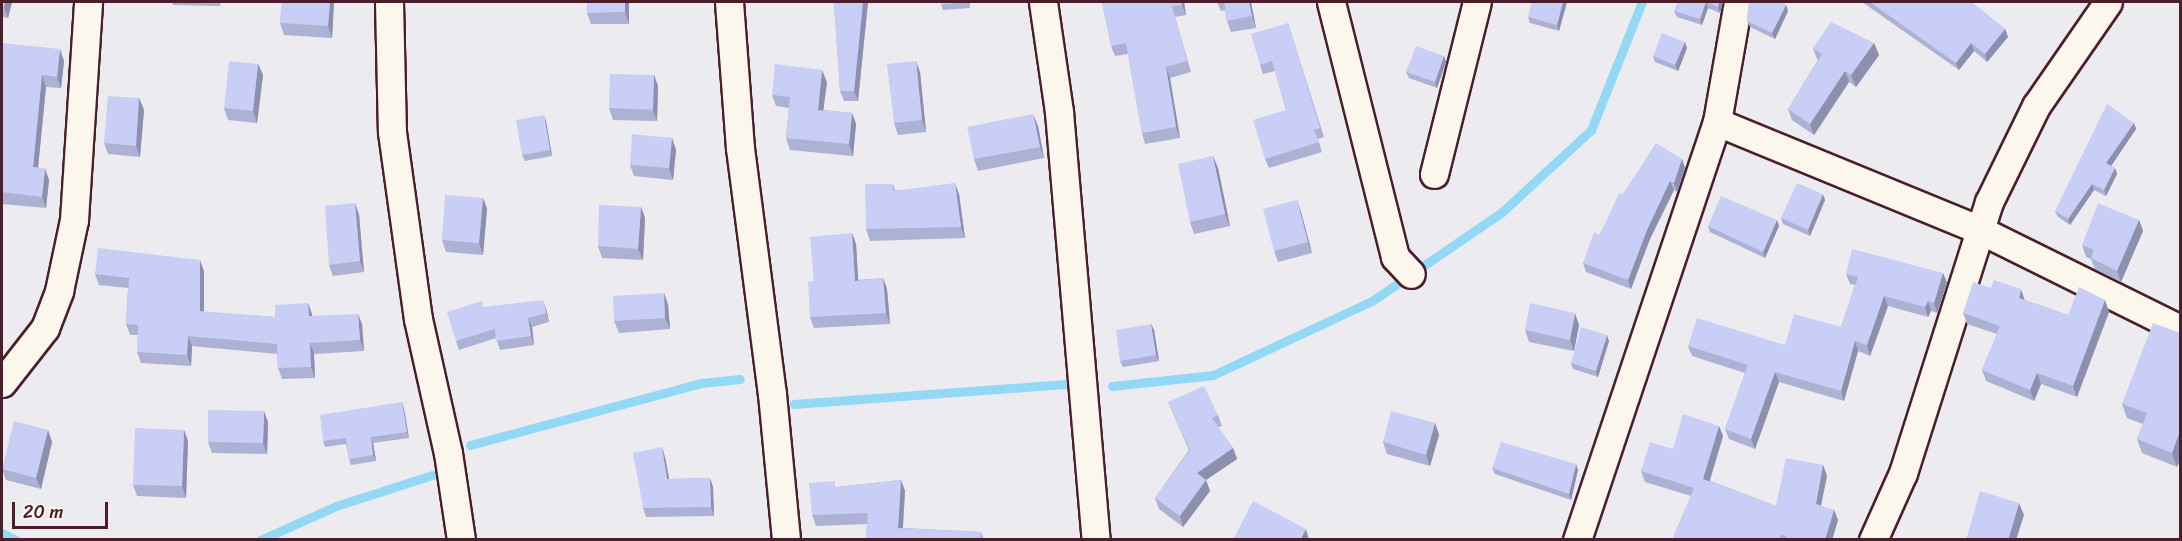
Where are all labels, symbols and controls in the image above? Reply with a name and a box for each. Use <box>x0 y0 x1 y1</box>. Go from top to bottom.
scale bar <box>15 490 111 528</box>
text: 20 m <box>23 496 63 528</box>

